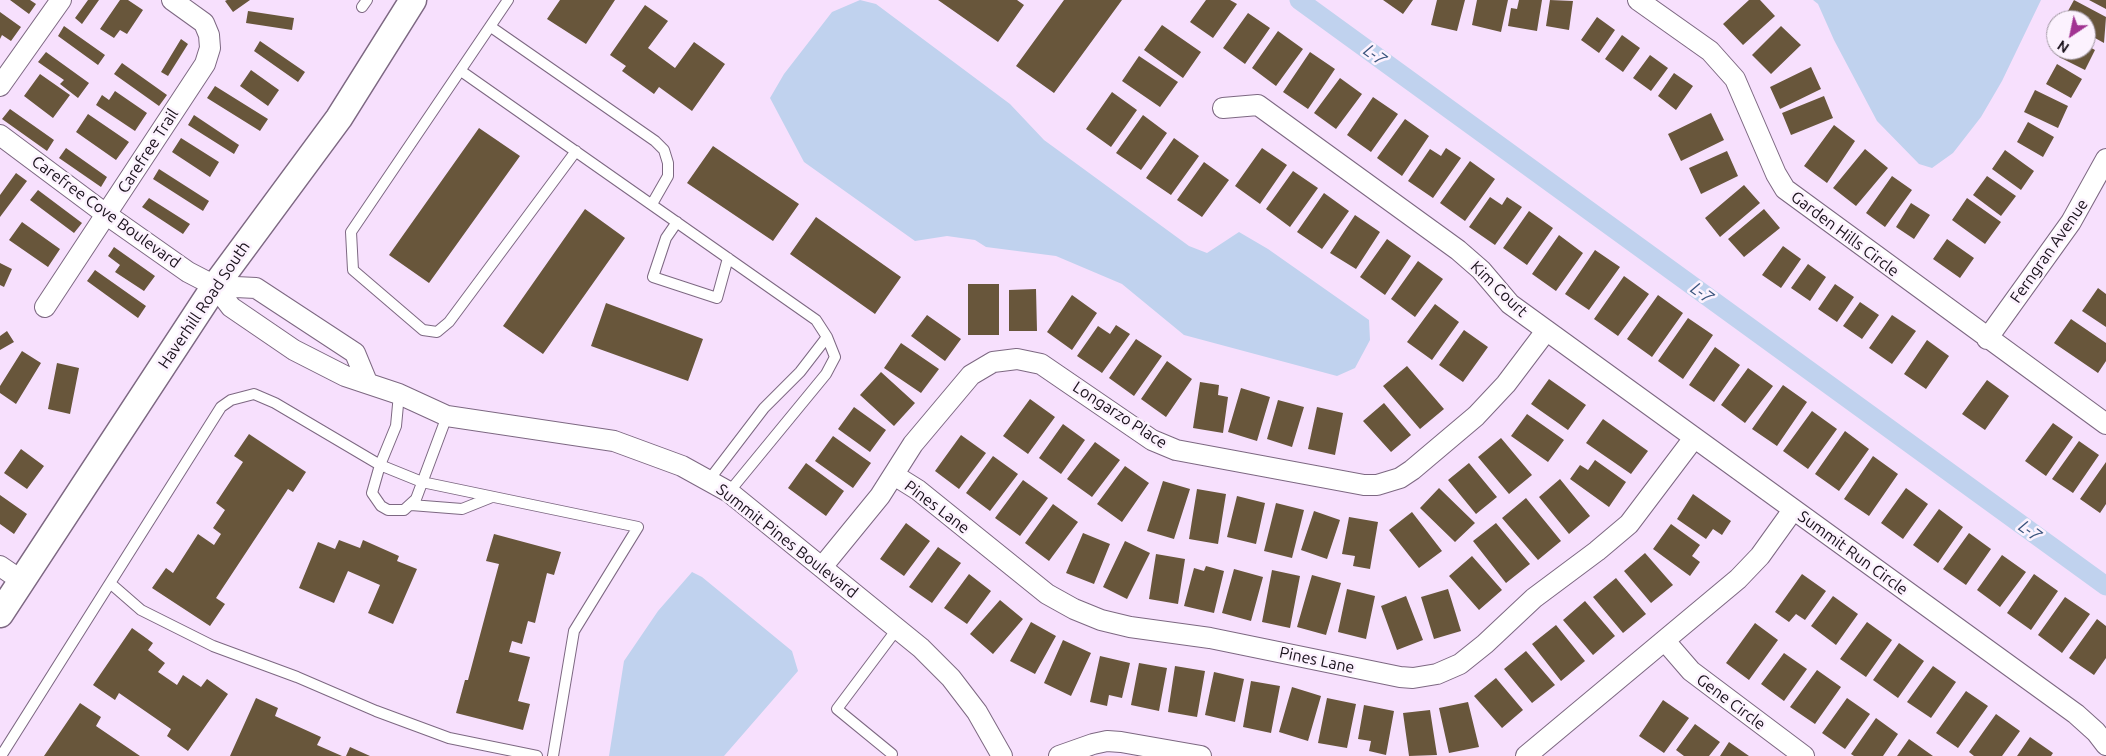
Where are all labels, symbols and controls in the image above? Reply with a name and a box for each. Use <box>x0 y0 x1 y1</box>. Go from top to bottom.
north arrow <box>2046 10 2096 60</box>
text: N <box>2054 37 2072 56</box>
water label: L-7 <box>1359 40 1391 70</box>
street label: Carefree Trail <box>114 105 182 197</box>
street label: Carefree Cove Boulevard <box>28 152 184 272</box>
street label: Garden Hills Circle <box>1787 187 1903 281</box>
street label: Ferngran Avenue <box>2006 195 2092 307</box>
street label: Haverhill Road South <box>154 237 254 373</box>
street label: Kim Court <box>1466 257 1532 321</box>
water label: L-7 <box>1686 278 1718 308</box>
street label: Longarzo Place <box>1069 377 1171 453</box>
street label: Pines Lane <box>901 476 973 538</box>
street label: Summit Pines Boulevard <box>712 480 862 602</box>
street label: Summit Run Circle <box>1794 507 1912 599</box>
water label: L-7 <box>2014 516 2046 546</box>
street label: Pines Lane <box>1278 643 1356 677</box>
street label: Gene Circle <box>1693 670 1769 734</box>

